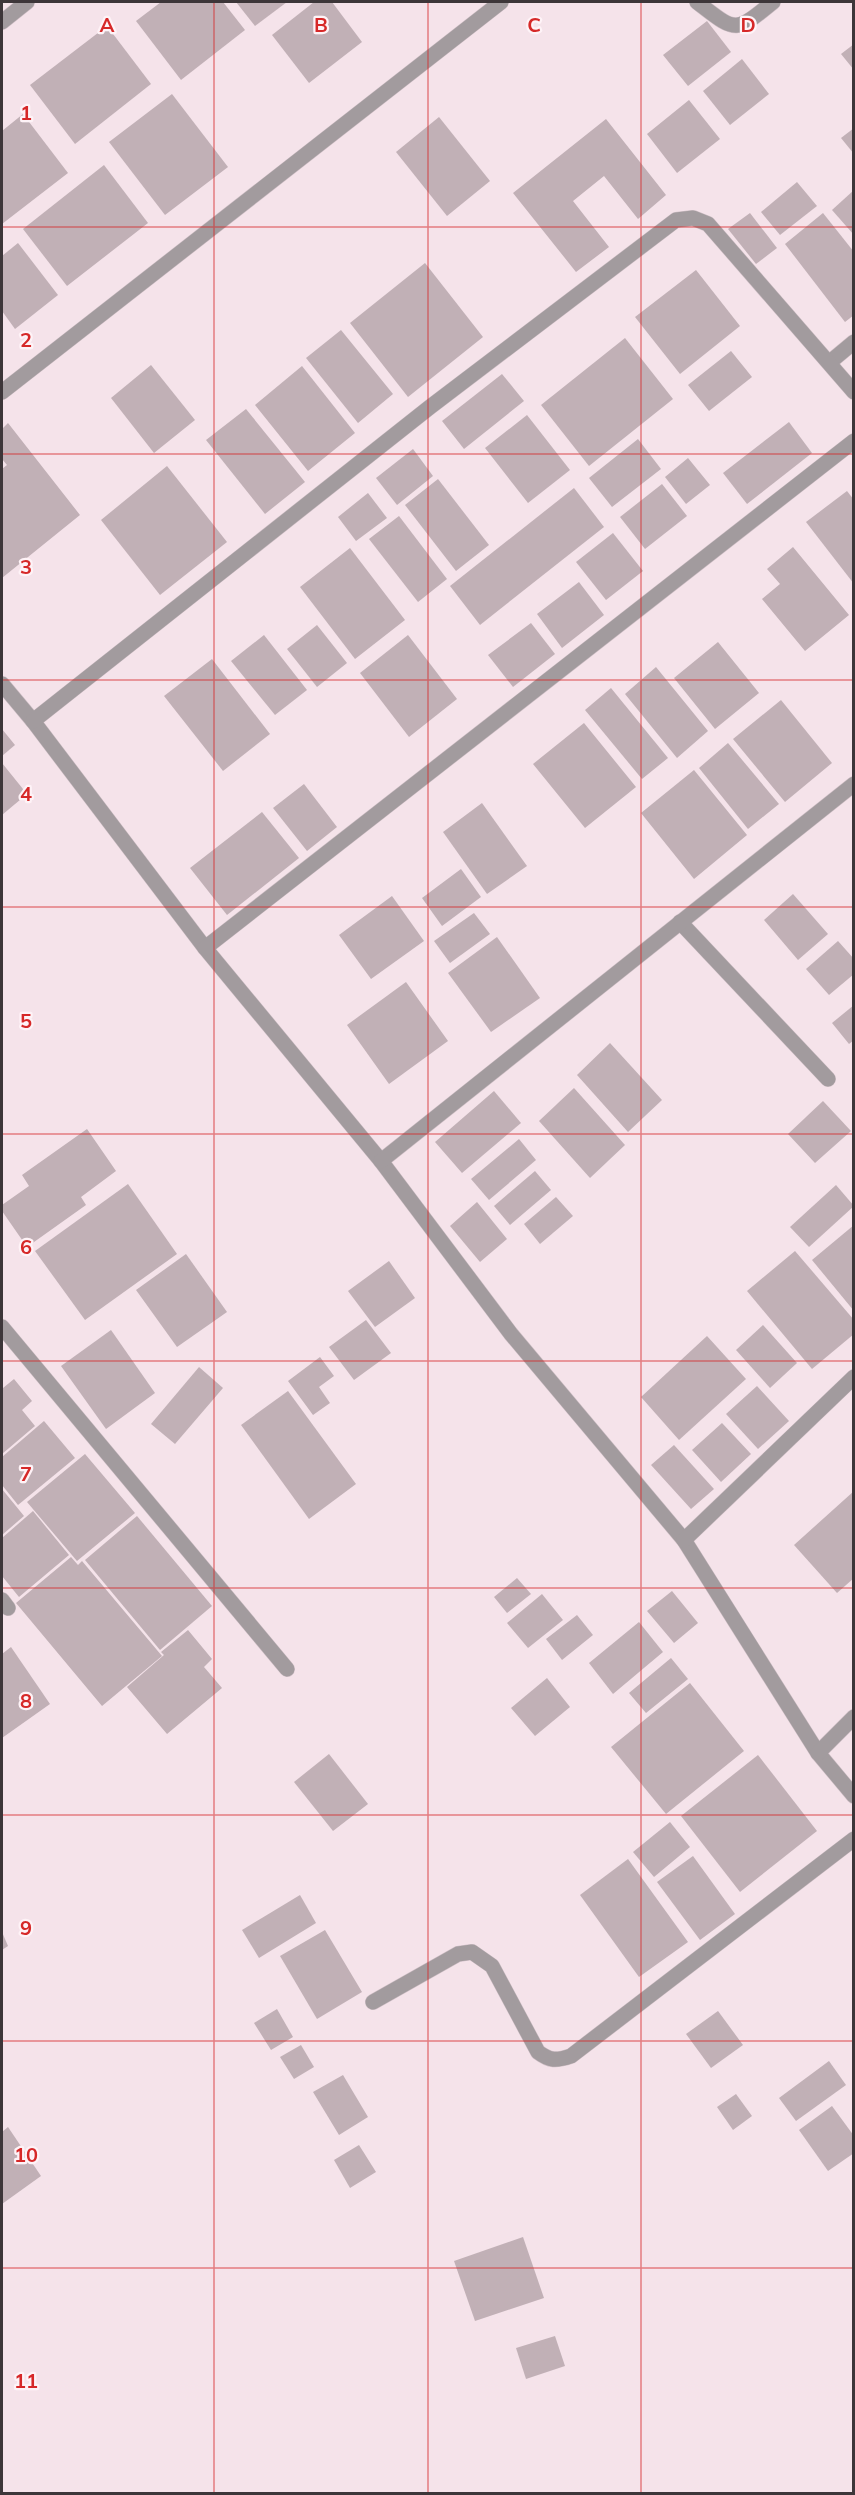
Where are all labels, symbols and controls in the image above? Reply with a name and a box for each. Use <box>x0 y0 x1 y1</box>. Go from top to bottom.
text: A <box>100 12 115 37</box>
text: B <box>314 12 328 37</box>
text: C <box>527 12 541 37</box>
text: D <box>740 12 756 37</box>
text: 1 <box>20 100 32 125</box>
text: 2 <box>20 327 32 352</box>
text: 3 <box>20 554 32 579</box>
text: 4 <box>20 781 32 806</box>
text: 5 <box>20 1008 32 1033</box>
text: 6 <box>20 1234 32 1259</box>
text: 7 <box>20 1461 32 1486</box>
text: 8 <box>20 1688 32 1713</box>
text: 9 <box>20 1915 32 1940</box>
text: 10 <box>14 2142 38 2167</box>
text: 11 <box>14 2368 38 2393</box>

